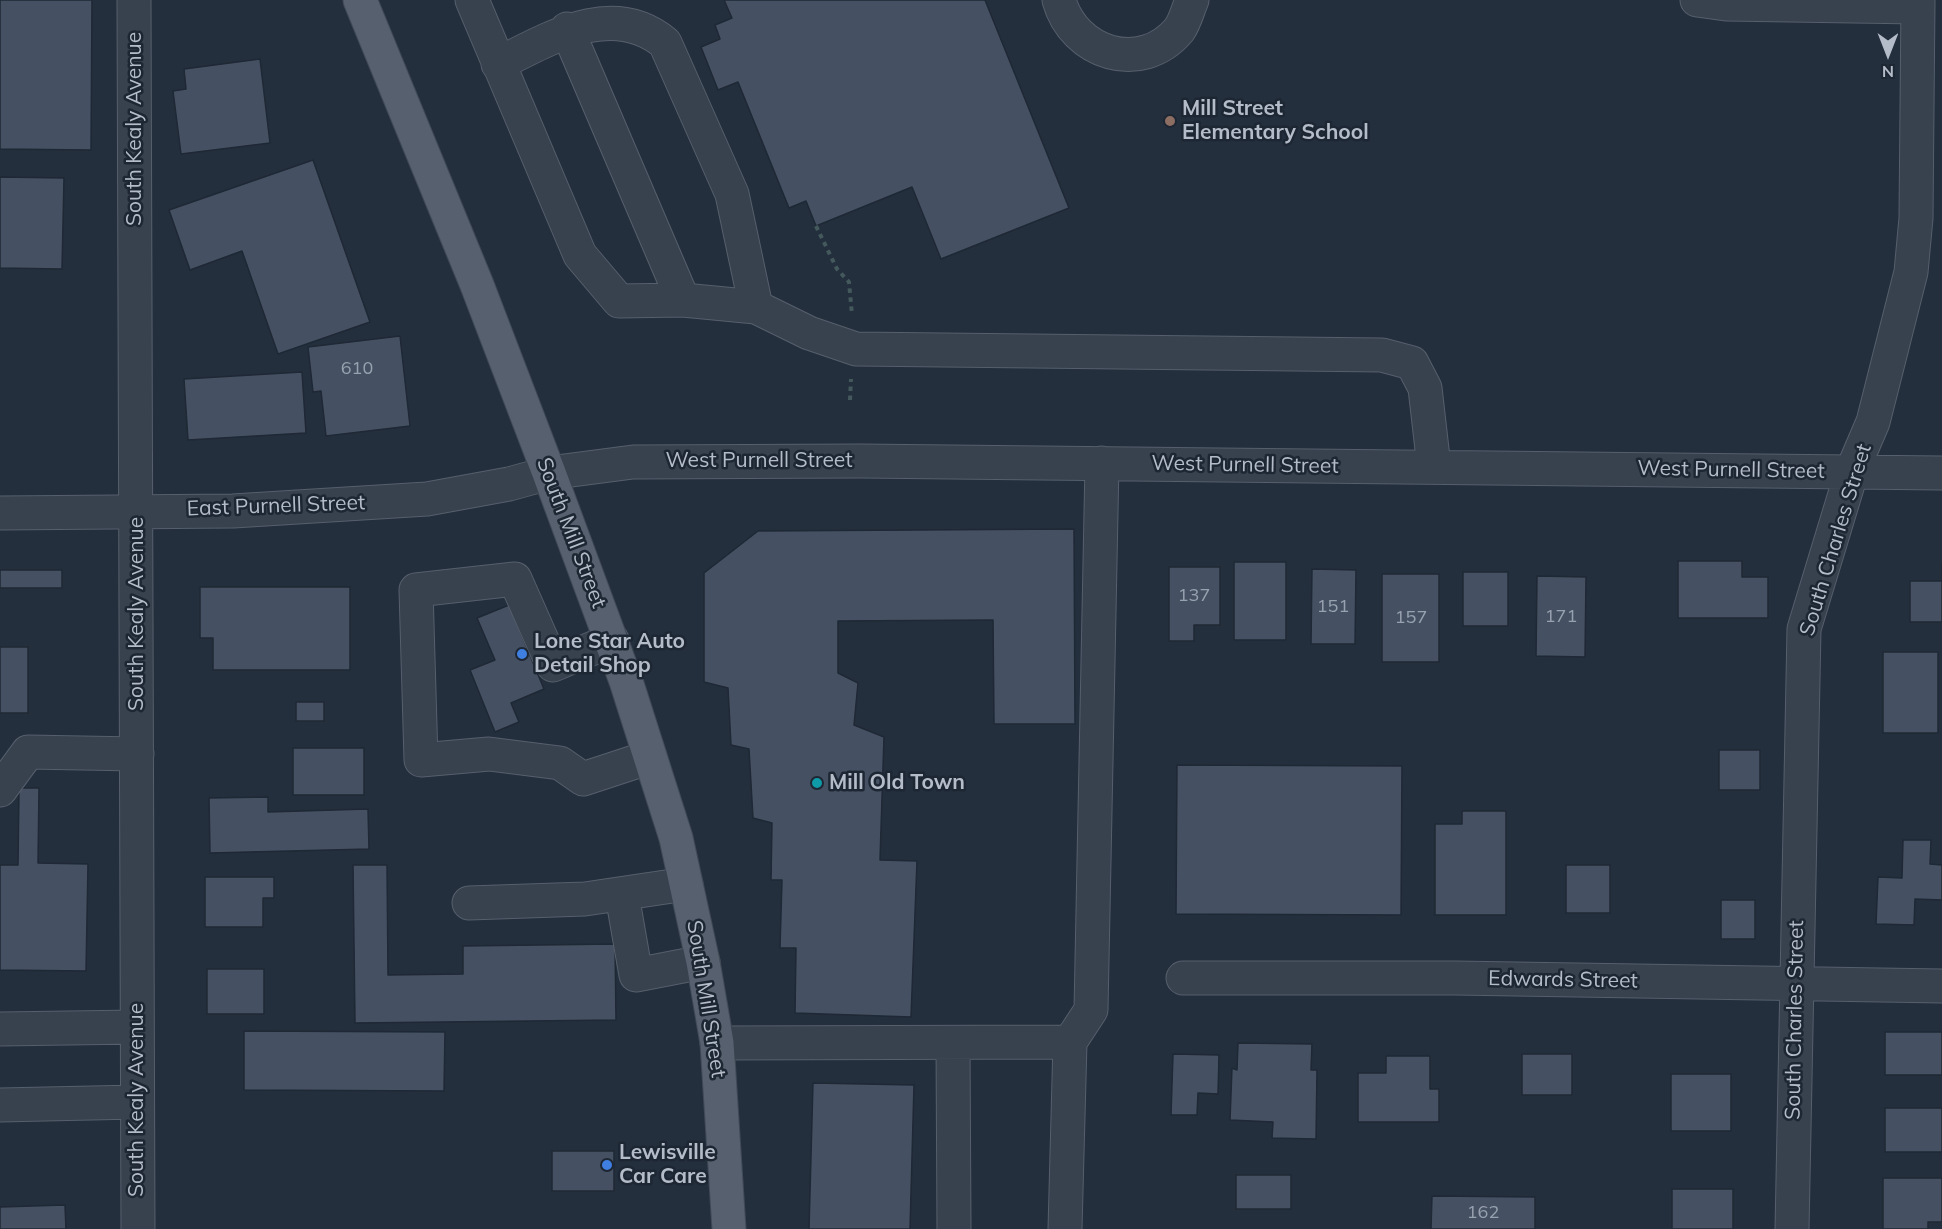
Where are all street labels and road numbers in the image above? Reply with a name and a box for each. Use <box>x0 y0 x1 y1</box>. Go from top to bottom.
street label: South Kealy Avenue <box>122 32 148 226</box>
street label: South Charles Street <box>1795 441 1877 639</box>
street label: West Purnell Street <box>665 448 853 474</box>
street label: West Purnell Street <box>1151 451 1339 479</box>
street label: South Mill Street <box>531 454 611 612</box>
street label: West Purnell Street <box>1637 456 1825 484</box>
street label: East Purnell Street <box>186 490 366 522</box>
street label: South Kealy Avenue <box>124 517 150 711</box>
street label: South Mill Street <box>681 919 731 1079</box>
street label: South Charles Street <box>1781 920 1809 1120</box>
street label: Edwards Street <box>1488 966 1638 994</box>
street label: South Kealy Avenue <box>124 1003 150 1197</box>

